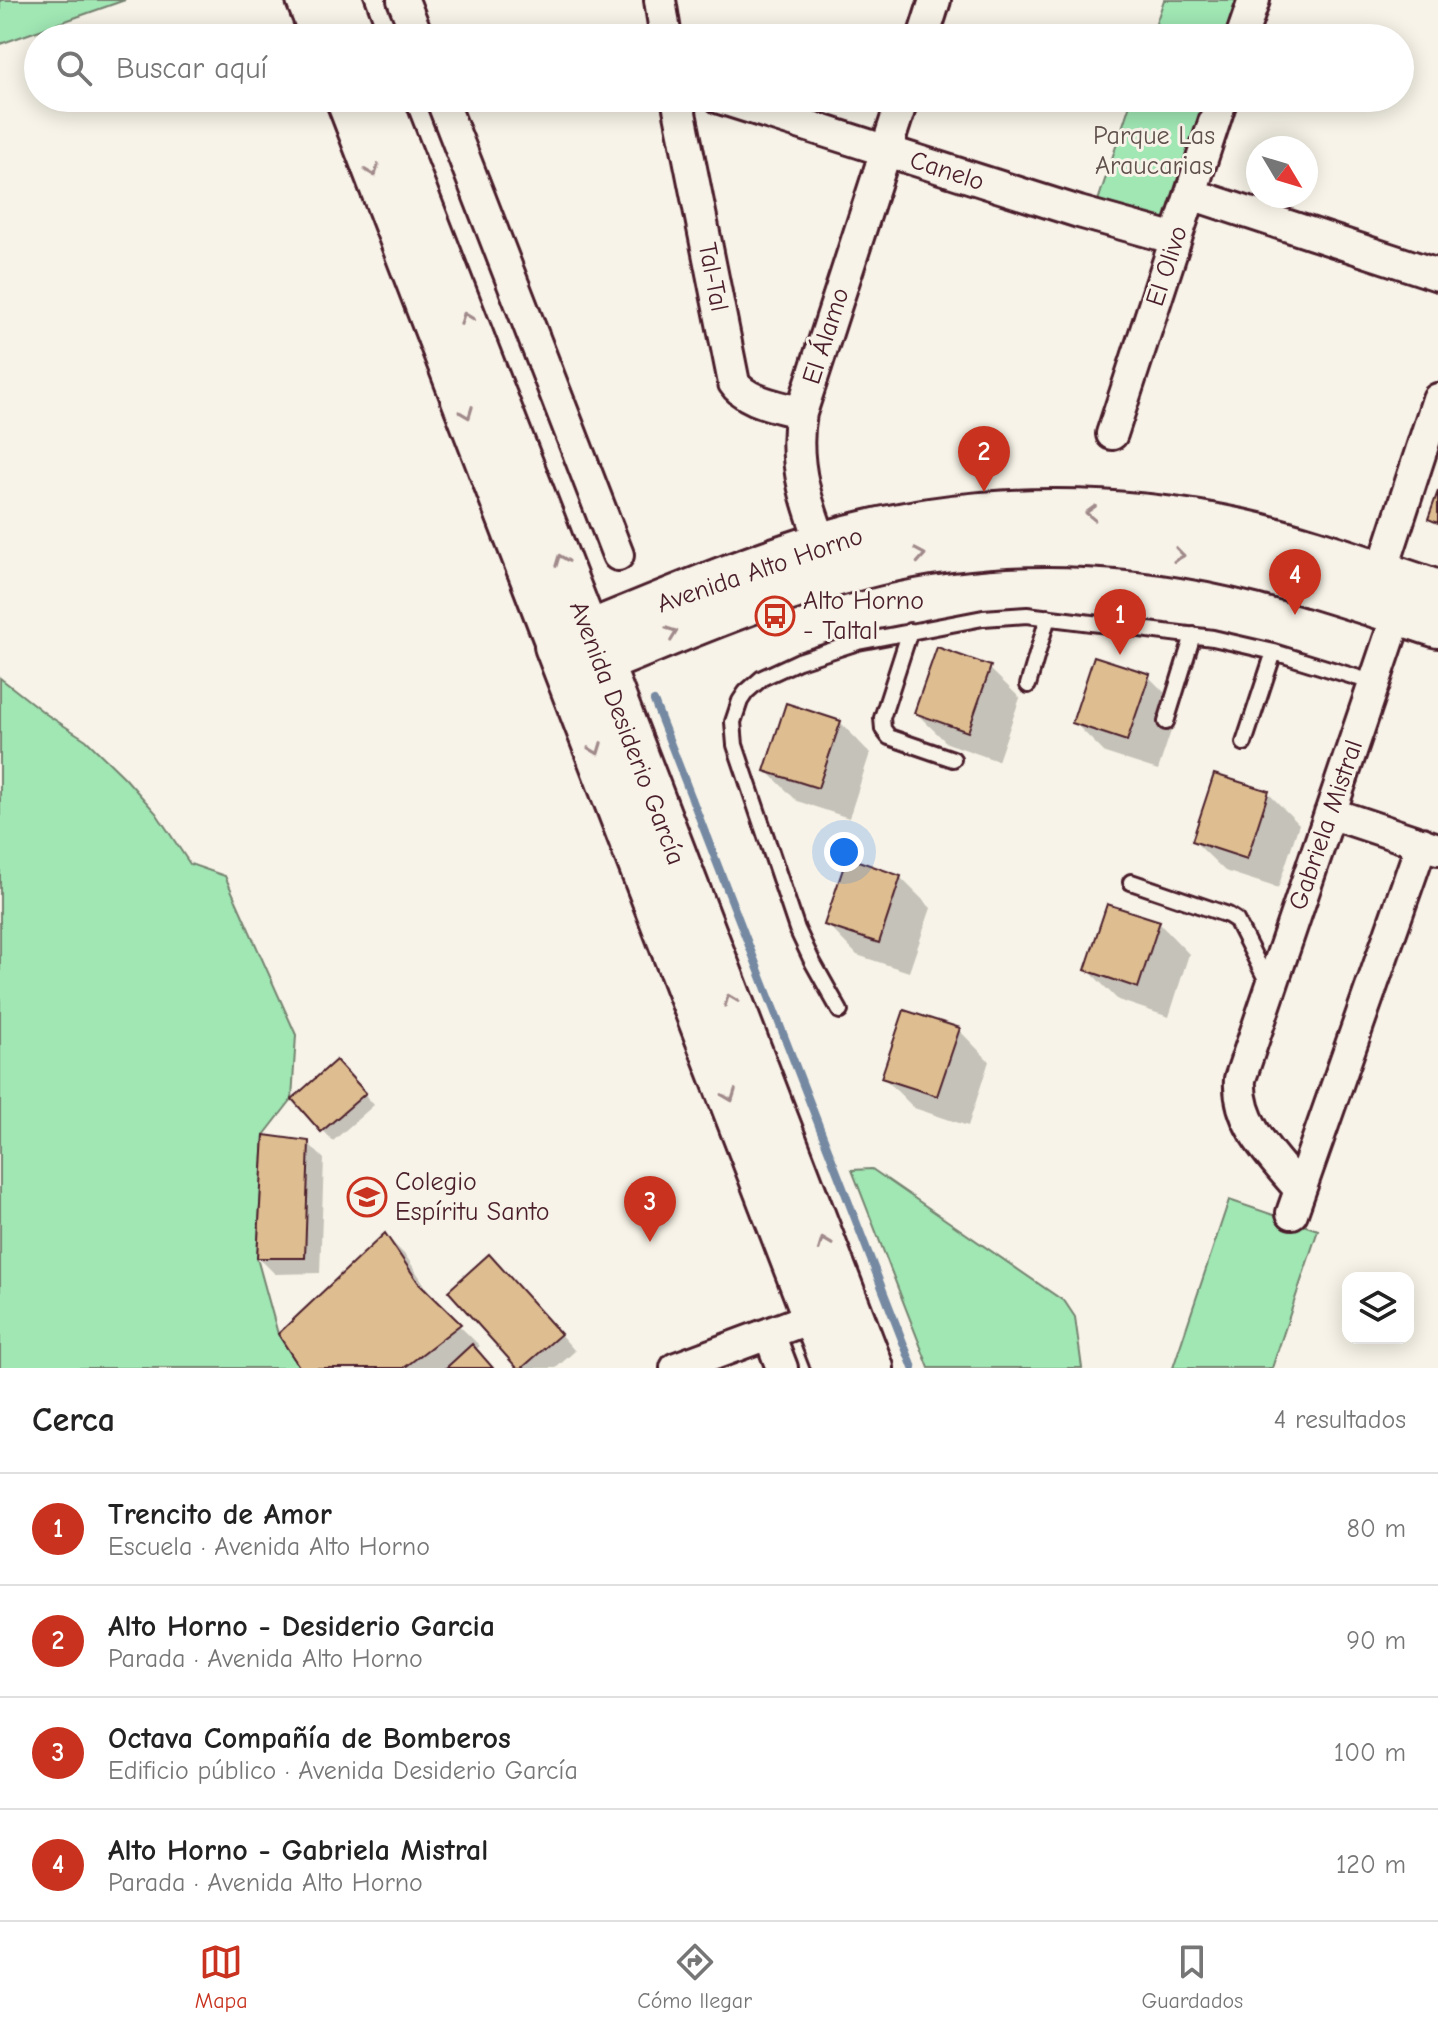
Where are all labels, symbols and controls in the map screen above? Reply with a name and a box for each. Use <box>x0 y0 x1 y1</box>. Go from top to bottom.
search box <box>24 24 1414 112</box>
icon: search <box>52 46 96 90</box>
text: Buscar aquí <box>116 51 267 86</box>
park label: Parque Las Araucarias <box>1093 121 1215 181</box>
north arrow <box>1246 136 1318 208</box>
street label: Canelo <box>906 145 988 197</box>
one-way arrow <box>363 163 380 177</box>
street label: El Olivo <box>1140 222 1194 310</box>
street label: Tal-Tal <box>692 240 734 314</box>
street label: El Álamo <box>795 284 856 388</box>
one-way arrow <box>459 312 476 326</box>
one-way arrow <box>457 405 474 419</box>
pin: 2 <box>958 426 1010 492</box>
one-way arrow <box>1084 504 1097 521</box>
street label: Avenida Alto Horno <box>653 521 867 619</box>
one-way arrow <box>1172 546 1186 563</box>
one-way arrow <box>913 548 927 565</box>
pin: 4 <box>1269 549 1321 615</box>
one-way arrow <box>554 554 571 568</box>
place label: Alto Horno - Taltal <box>803 586 924 646</box>
pin: 1 <box>1094 589 1146 655</box>
bus stop icon: Alto Horno - Taltal <box>754 595 796 637</box>
street label: Avenida Desiderio García <box>563 597 691 869</box>
one-way arrow <box>665 626 679 643</box>
street label: Gabriela Mistral <box>1283 736 1369 914</box>
one-way arrow <box>586 741 603 755</box>
your location <box>824 832 864 872</box>
one-way arrow <box>723 994 740 1008</box>
one-way arrow <box>720 1088 737 1102</box>
place label: Colegio Espíritu Santo <box>395 1167 549 1227</box>
school or university icon: Colegio Espíritu Santo <box>346 1176 388 1218</box>
pin: 3 <box>624 1176 676 1242</box>
one-way arrow <box>817 1237 834 1251</box>
map controls <box>1342 1272 1414 1344</box>
button: layers <box>1342 1272 1414 1344</box>
text: Cerca <box>32 1400 115 1440</box>
text: 4 resultados <box>1274 1405 1406 1435</box>
text: Trencito de Amor <box>108 1497 332 1532</box>
text: 1 <box>53 1514 63 1544</box>
text: 80 m <box>1347 1514 1406 1544</box>
text: Escuela · Avenida Alto Horno <box>108 1532 430 1562</box>
text: Alto Horno - Desiderio Garcia <box>108 1609 495 1644</box>
text: 2 <box>52 1626 64 1656</box>
text: 90 m <box>1346 1626 1406 1656</box>
text: Parada · Avenida Alto Horno <box>108 1644 423 1674</box>
text: Octava Compañía de Bomberos <box>108 1721 511 1756</box>
text: 3 <box>52 1738 64 1768</box>
text: 100 m <box>1334 1738 1406 1768</box>
text: Edificio público · Avenida Desiderio García <box>108 1756 578 1786</box>
text: Alto Horno - Gabriela Mistral <box>108 1833 488 1868</box>
text: 4 <box>52 1850 64 1880</box>
text: 120 m <box>1336 1850 1406 1880</box>
text: Parada · Avenida Alto Horno <box>108 1868 423 1898</box>
tab: Mapa <box>195 1940 248 2014</box>
tab: Cómo llegar <box>637 1940 752 2014</box>
tab: Guardados <box>1141 1940 1243 2014</box>

